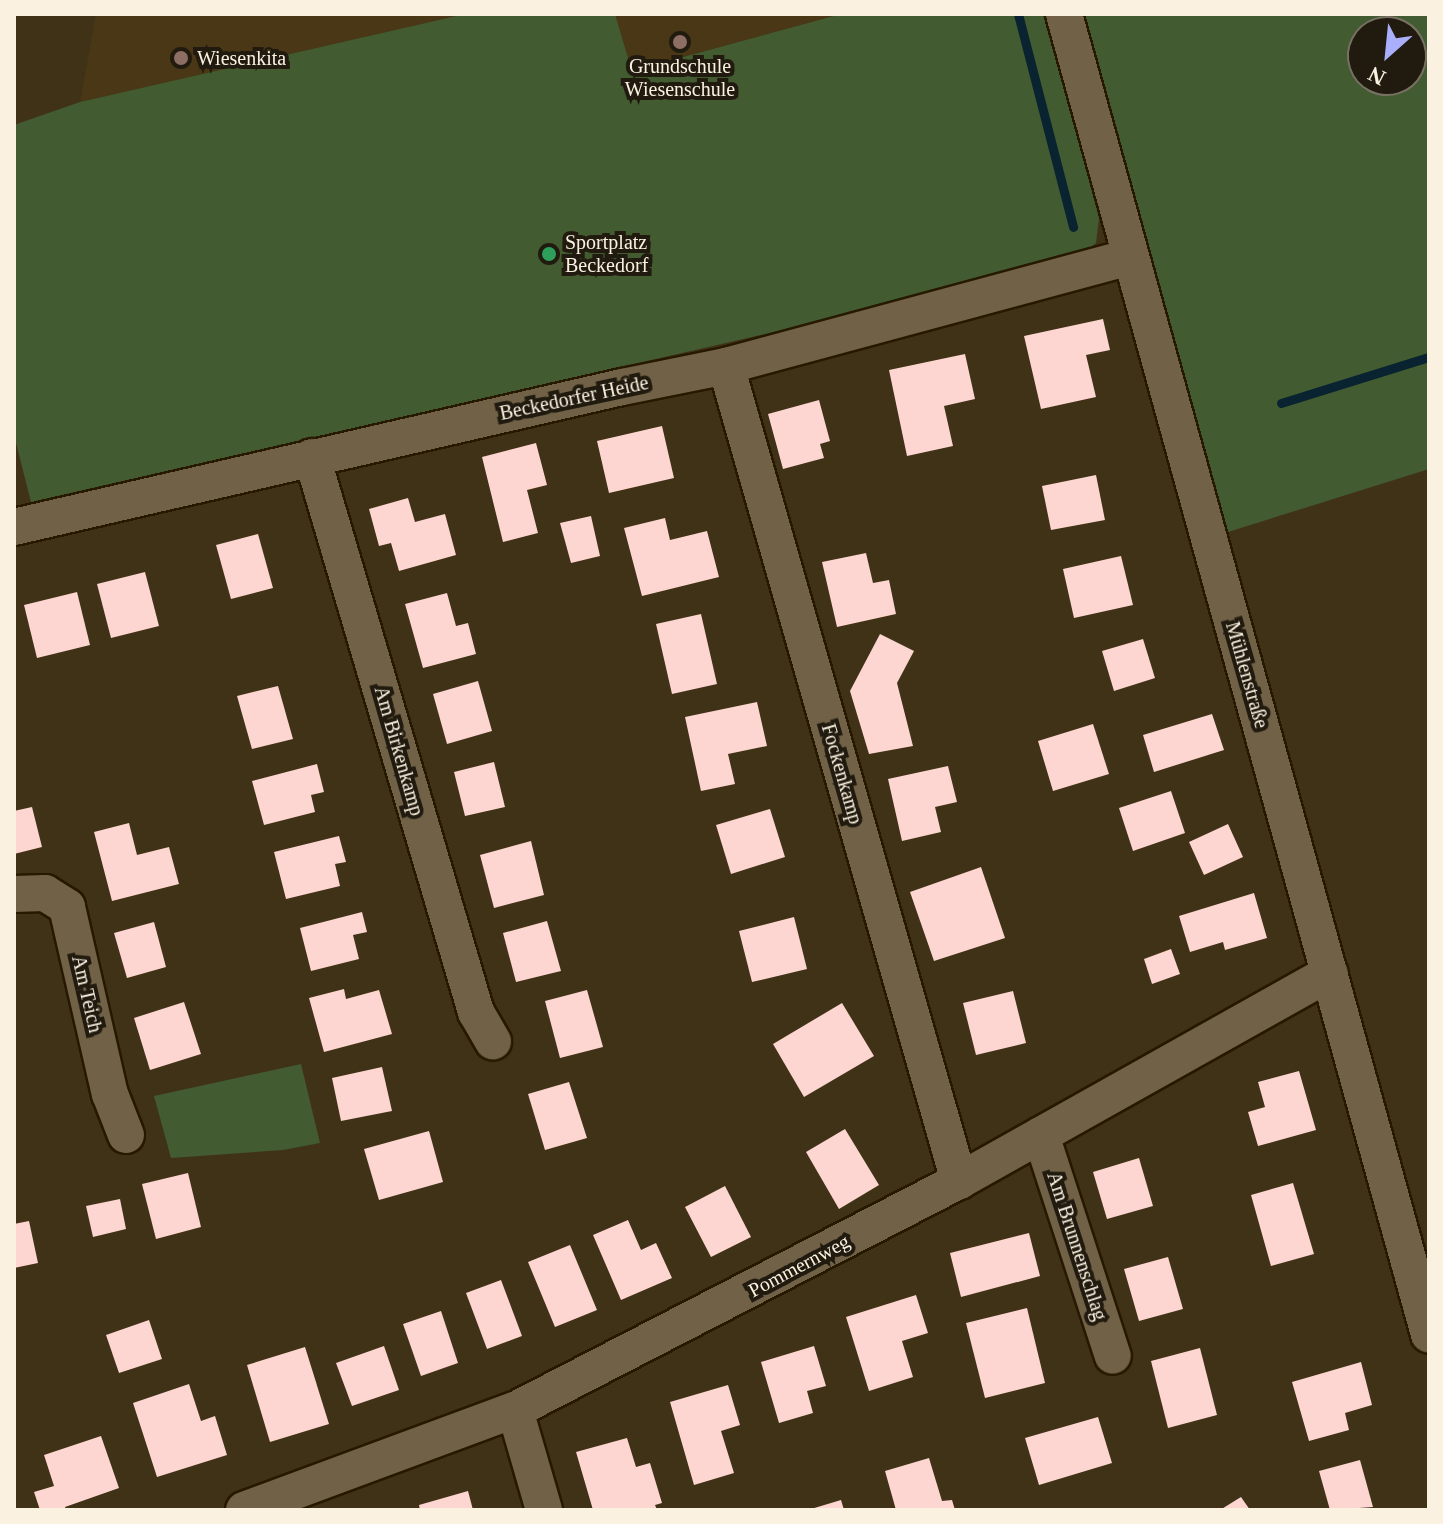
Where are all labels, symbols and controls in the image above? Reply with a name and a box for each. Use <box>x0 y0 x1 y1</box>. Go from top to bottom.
north arrow <box>1347 16 1427 96</box>
marker: Grundschule Wiesenschule <box>671 33 689 51</box>
place label: Wiesenkita <box>197 46 286 70</box>
marker: Wiesenkita <box>172 49 190 67</box>
place label: Grundschule Wiesenschule <box>625 54 735 101</box>
text: N <box>1364 61 1390 91</box>
place label: Sportplatz Beckedorf <box>565 230 648 277</box>
marker: Sportplatz Beckedorf <box>540 245 558 263</box>
street label: Beckedorfer Heide <box>497 371 651 425</box>
street label: Mühlenstraße <box>1220 619 1274 731</box>
street label: Am Birkenkamp <box>369 683 429 819</box>
street label: Fockenkamp <box>816 721 868 827</box>
street label: Am Teich <box>66 953 108 1035</box>
street label: Am Brunnenschlag <box>1042 1169 1112 1323</box>
street label: Pommernweg <box>744 1229 854 1303</box>

